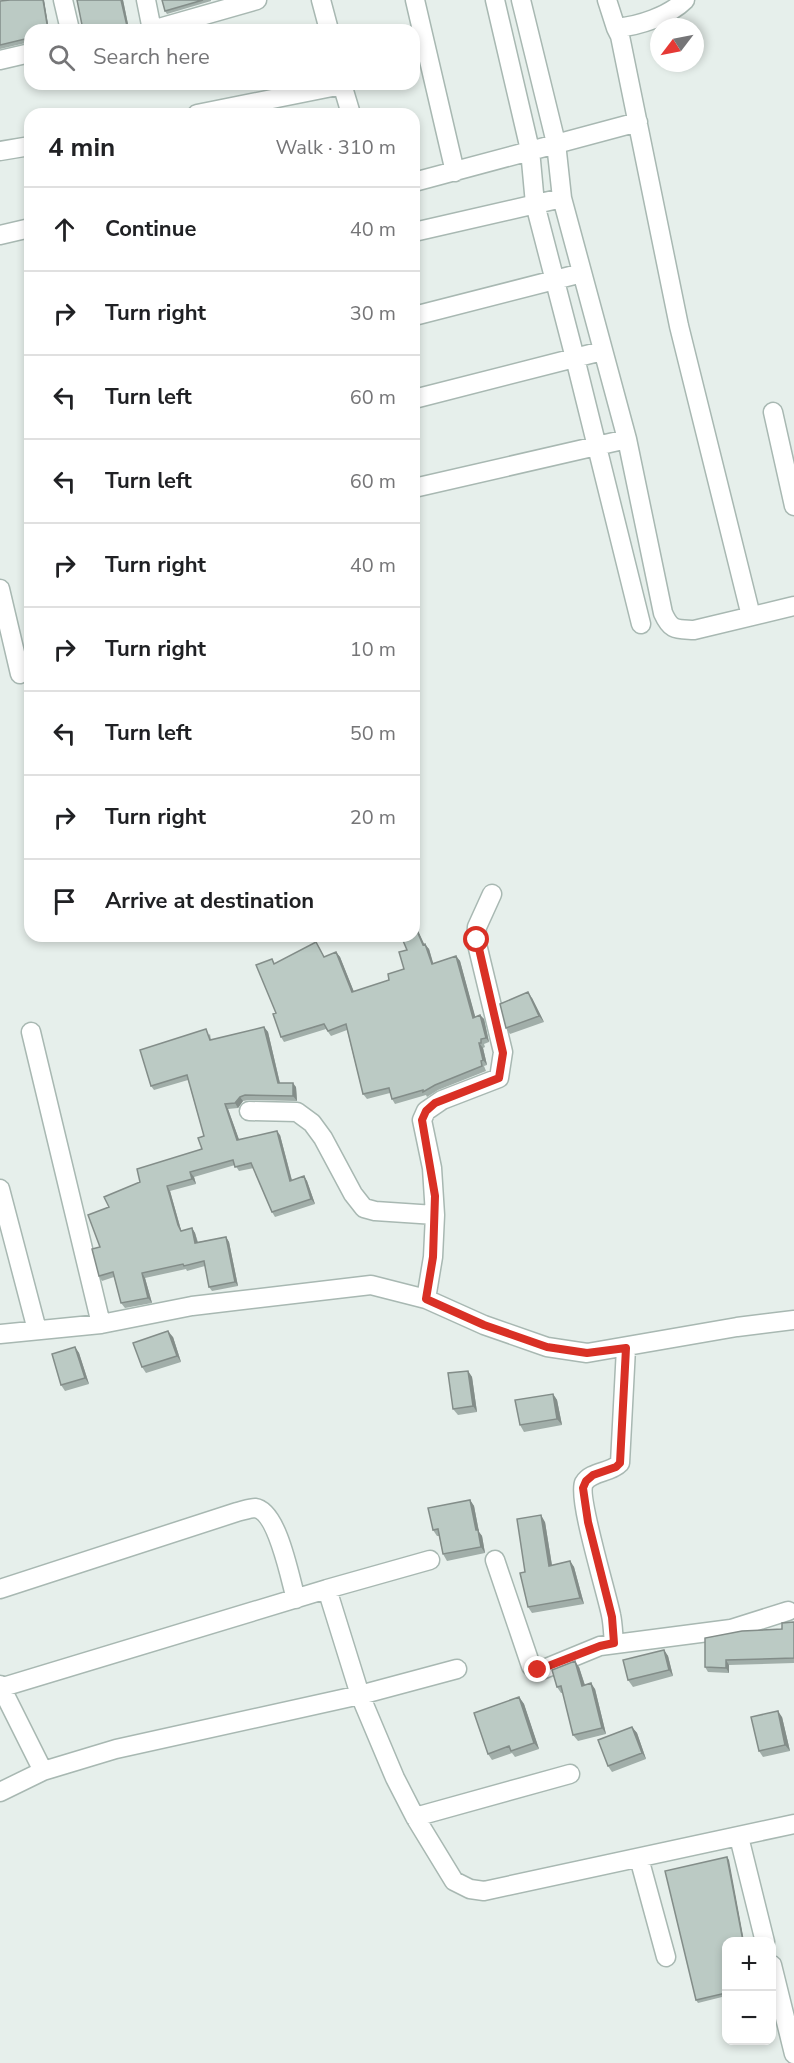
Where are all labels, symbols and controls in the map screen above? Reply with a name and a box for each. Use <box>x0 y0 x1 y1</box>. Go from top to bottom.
north arrow <box>650 18 704 72</box>
search box <box>24 24 420 90</box>
icon: search <box>45 41 78 74</box>
text: Search here <box>93 42 210 72</box>
text: 4 min <box>48 130 115 165</box>
text: Walk · 310 m <box>276 134 396 161</box>
icon: ahead <box>48 213 81 246</box>
text: Continue <box>105 214 196 244</box>
text: 40 m <box>350 216 396 243</box>
icon: right <box>48 297 81 330</box>
text: Turn right <box>105 298 206 328</box>
text: 30 m <box>350 300 396 327</box>
icon: left <box>48 381 81 414</box>
text: Turn left <box>105 382 192 412</box>
text: 60 m <box>350 384 396 411</box>
icon: left <box>48 465 81 498</box>
text: Turn left <box>105 466 192 496</box>
text: 60 m <box>350 468 396 495</box>
icon: right <box>48 549 81 582</box>
text: Turn right <box>105 550 206 580</box>
text: 40 m <box>350 552 396 579</box>
icon: right <box>48 633 81 666</box>
text: Turn right <box>105 634 206 664</box>
text: 10 m <box>350 636 396 663</box>
icon: left <box>48 717 81 750</box>
text: Turn left <box>105 718 192 748</box>
text: 50 m <box>350 720 396 747</box>
icon: right <box>48 801 81 834</box>
text: Turn right <box>105 802 206 832</box>
text: 20 m <box>350 804 396 831</box>
icon: arrive <box>48 885 81 918</box>
text: Arrive at destination <box>105 886 314 916</box>
route start <box>463 926 489 952</box>
route end <box>524 1656 550 1682</box>
map controls <box>722 1937 776 2045</box>
button: + <box>722 1937 776 1991</box>
button: − <box>722 1991 776 2045</box>

